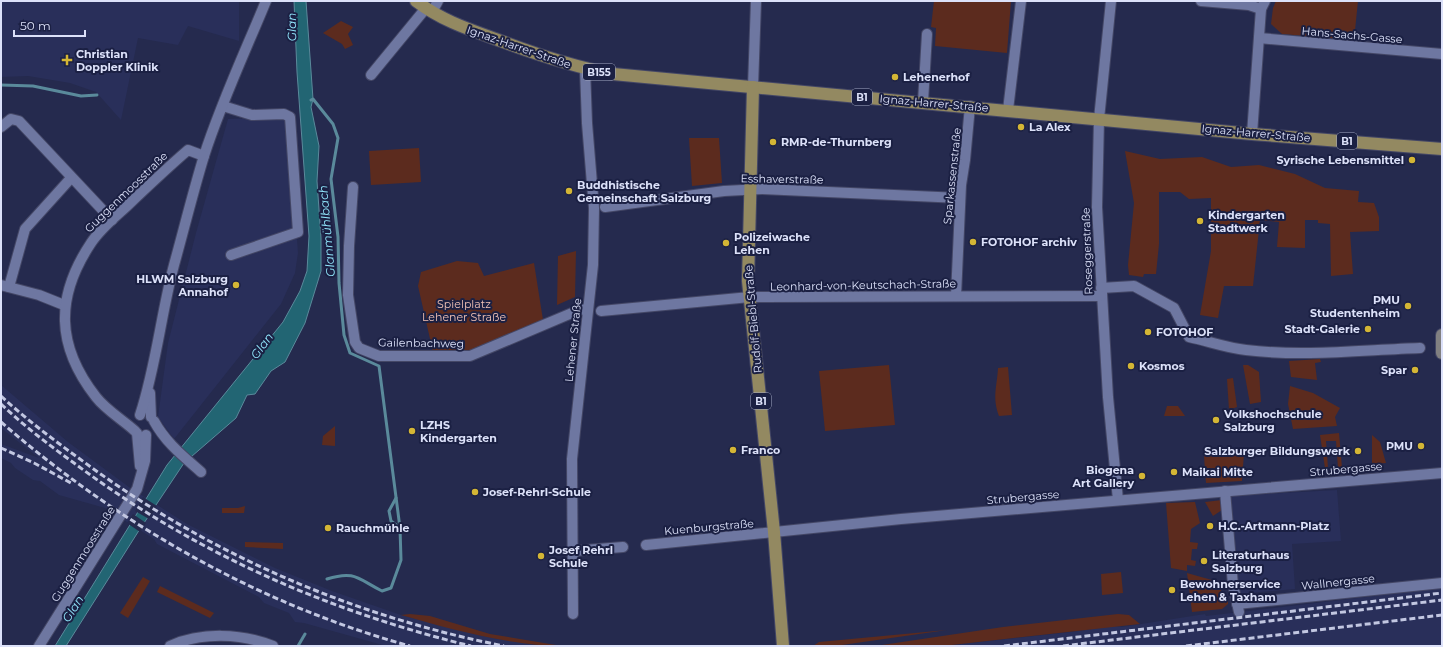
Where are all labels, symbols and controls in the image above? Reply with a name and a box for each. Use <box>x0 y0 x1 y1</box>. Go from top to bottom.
scale bar <box>14 12 85 38</box>
water label: Glan <box>284 12 299 42</box>
text: 50 m <box>20 18 51 33</box>
street label: Ignaz-Harrer-Straße <box>465 23 573 71</box>
street label: Hans-Sachs-Gasse <box>1301 24 1403 46</box>
place label: Christian Doppler Klinik <box>76 47 159 74</box>
marker: Christian Doppler Klinik <box>61 54 73 66</box>
road number: B155 <box>583 64 615 80</box>
place label: Lehenerhof <box>903 70 970 84</box>
marker: Lehenerhof <box>890 72 900 82</box>
road number: B1 <box>852 89 872 105</box>
street label: Ignaz-Harrer-Straße <box>879 91 989 115</box>
place label: La Alex <box>1029 120 1071 134</box>
street label: Ignaz-Harrer-Straße <box>1201 121 1311 145</box>
marker: La Alex <box>1016 122 1026 132</box>
street label: Sparkassenstraße <box>940 127 964 225</box>
road number: B1 <box>1337 133 1357 149</box>
place label: RMR-de-Thurnberg <box>781 135 892 149</box>
marker: RMR-de-Thurnberg <box>768 137 778 147</box>
street label: Guggenmoosstraße <box>82 148 171 235</box>
place label: Syrische Lebensmittel <box>1277 153 1404 167</box>
marker: Syrische Lebensmittel <box>1407 155 1417 165</box>
street label: Esshaverstraße <box>740 171 824 187</box>
place label: Buddhistische Gemeinschaft Salzburg <box>577 178 711 205</box>
water label: Glanmühlbach <box>315 185 338 277</box>
marker: Buddhistische Gemeinschaft Salzburg <box>564 186 574 196</box>
street label: Roseggerstraße <box>1078 207 1096 295</box>
place label: Kindergarten Stadtwerk <box>1208 208 1285 235</box>
marker: Kindergarten Stadtwerk <box>1195 216 1205 226</box>
place label: Polizeiwache Lehen <box>734 230 810 257</box>
place label: FOTOHOF archiv <box>981 235 1077 249</box>
marker: FOTOHOF archiv <box>968 237 978 247</box>
marker: Polizeiwache Lehen <box>721 238 731 248</box>
street label: Rudolf-Biebl-Straße <box>741 264 765 374</box>
place label: HLWM Salzburg Annahof <box>136 272 229 299</box>
street label: Leonhard-von-Keutschach-Straße <box>770 276 957 294</box>
marker: HLWM Salzburg Annahof <box>231 280 241 290</box>
place label: PMU Studentenheim <box>1310 293 1400 320</box>
park label: Spielplatz Lehener Straße <box>422 297 506 324</box>
street label: Lehener Straße <box>562 297 584 383</box>
marker: PMU Studentenheim <box>1403 301 1413 311</box>
place label: Stadt-Galerie <box>1285 322 1360 336</box>
marker: Stadt-Galerie <box>1363 324 1373 334</box>
place label: FOTOHOF <box>1156 325 1213 339</box>
marker: FOTOHOF <box>1143 327 1153 337</box>
water label: Glan <box>247 330 276 362</box>
street label: Gailenbachweg <box>378 335 464 351</box>
place label: Kosmos <box>1139 359 1185 373</box>
marker: Kosmos <box>1126 361 1136 371</box>
place label: Spar <box>1381 363 1407 377</box>
marker: Spar <box>1410 365 1420 375</box>
road number: B1 <box>751 393 771 409</box>
place label: Volkshochschule Salzburg <box>1223 407 1322 434</box>
marker: Volkshochschule Salzburg <box>1211 415 1221 425</box>
place label: LZHS Kindergarten <box>420 418 497 445</box>
marker: LZHS Kindergarten <box>407 426 417 436</box>
place label: PMU <box>1386 439 1413 453</box>
marker: PMU <box>1416 441 1426 451</box>
place label: Franco <box>741 443 780 457</box>
place label: Salzburger Bildungswerk <box>1204 444 1351 458</box>
marker: Franco <box>728 445 738 455</box>
marker: Salzburger Bildungswerk <box>1353 446 1363 456</box>
street label: Strubergasse <box>1309 459 1383 479</box>
place label: Biogena Art Gallery <box>1072 463 1134 490</box>
place label: Maikai Mitte <box>1182 465 1253 479</box>
marker: Maikai Mitte <box>1169 467 1179 477</box>
marker: Biogena Art Gallery <box>1137 471 1147 481</box>
place label: Josef-Rehrl-Schule <box>482 485 591 499</box>
marker: Josef-Rehrl-Schule <box>470 487 480 497</box>
street label: Strubergasse <box>986 487 1060 507</box>
street label: Guggenmoosstraße <box>48 503 118 604</box>
street label: Kuenburgstraße <box>664 516 755 538</box>
place label: H.C.-Artmann-Platz <box>1218 519 1329 533</box>
place label: Rauchmühle <box>336 521 409 535</box>
marker: H.C.-Artmann-Platz <box>1205 521 1215 531</box>
marker: Rauchmühle <box>323 523 333 533</box>
place label: Josef Rehrl Schule <box>548 543 613 570</box>
place label: Literaturhaus Salzburg <box>1212 548 1290 575</box>
marker: Josef Rehrl Schule <box>536 551 546 561</box>
marker: Literaturhaus Salzburg <box>1199 556 1209 566</box>
street label: Wallnergasse <box>1301 571 1376 593</box>
place label: Bewohnerservice Lehen & Taxham <box>1180 577 1281 604</box>
marker: Bewohnerservice Lehen & Taxham <box>1167 585 1177 595</box>
water label: Glan <box>59 593 87 625</box>

